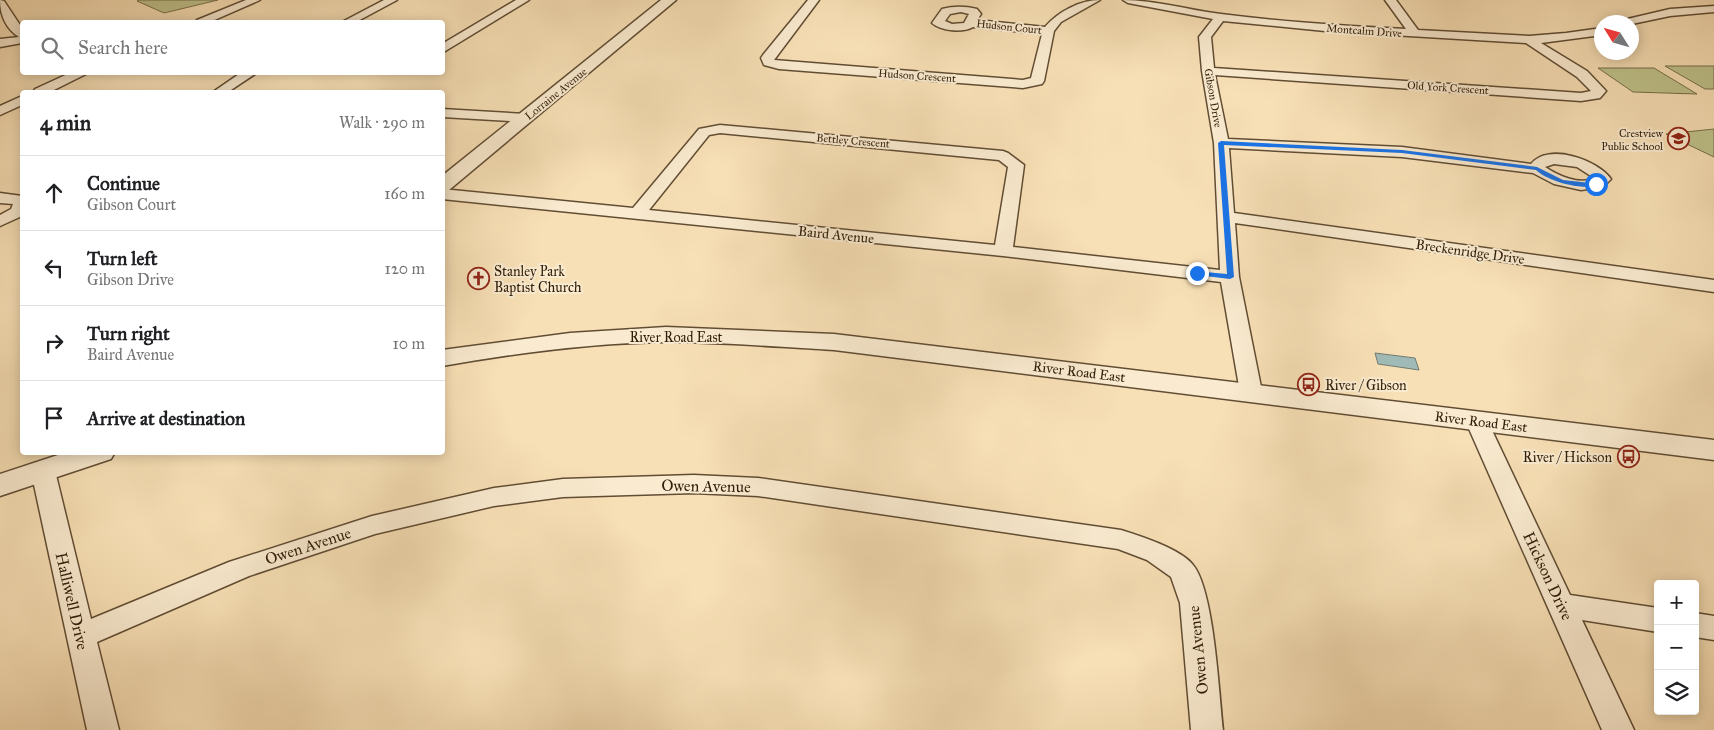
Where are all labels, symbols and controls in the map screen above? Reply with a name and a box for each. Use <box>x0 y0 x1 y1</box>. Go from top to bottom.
north arrow <box>1594 15 1639 60</box>
street label: Hudson Court <box>976 17 1042 37</box>
search box <box>20 20 445 75</box>
street label: Montcalm Drive <box>1326 22 1403 40</box>
icon: search <box>38 34 66 62</box>
text: Search here <box>78 36 168 59</box>
street label: Lorraine Avenue <box>523 65 590 123</box>
street label: Hudson Crescent <box>878 67 956 85</box>
street label: Gibson Drive <box>1201 67 1225 129</box>
street label: Old York Crescent <box>1407 79 1489 97</box>
text: 4 min <box>40 110 91 136</box>
text: Walk · 290 m <box>339 113 425 132</box>
place label: Crestview Public School <box>1601 127 1664 153</box>
school or university icon: Crestview Public School <box>1667 127 1691 151</box>
street label: Bettley Crescent <box>816 131 890 151</box>
text: Continue <box>87 172 160 195</box>
route start <box>1585 173 1608 196</box>
icon: ahead <box>40 179 68 207</box>
text: 160 m <box>384 184 425 203</box>
text: Gibson Court <box>87 195 176 214</box>
street label: Baird Avenue <box>797 223 875 247</box>
street label: Breckenridge Drive <box>1414 236 1526 268</box>
text: Turn left <box>87 247 157 270</box>
icon: left <box>40 254 68 282</box>
text: 120 m <box>385 259 425 278</box>
route end <box>1186 262 1209 285</box>
place label: Stanley Park Baptist Church <box>494 263 582 296</box>
church icon: Stanley Park Baptist Church <box>466 267 490 291</box>
text: Gibson Drive <box>87 270 174 289</box>
text: Turn right <box>87 322 170 345</box>
icon: right <box>40 329 68 357</box>
street label: River Road East <box>629 329 723 346</box>
text: 10 m <box>393 334 425 353</box>
text: Baird Avenue <box>87 345 174 364</box>
street label: River Road East <box>1032 358 1126 386</box>
bus stop icon: River / Gibson <box>1297 373 1321 397</box>
place label: River / Gibson <box>1325 377 1407 394</box>
icon: arrive <box>40 404 68 432</box>
text: Arrive at destination <box>87 407 245 430</box>
street label: River Road East <box>1434 408 1528 436</box>
bus stop icon: River / Hickson <box>1616 445 1640 469</box>
place label: River / Hickson <box>1523 449 1612 466</box>
street label: Owen Avenue <box>661 476 751 496</box>
street label: Owen Avenue <box>263 523 354 569</box>
street label: Hickson Drive <box>1519 529 1577 624</box>
street label: Halliwell Drive <box>52 550 93 652</box>
map controls <box>1654 580 1699 715</box>
button: + <box>1654 580 1699 625</box>
street label: Owen Avenue <box>1184 604 1212 695</box>
button: − <box>1654 625 1699 670</box>
button: layers <box>1654 670 1699 715</box>

